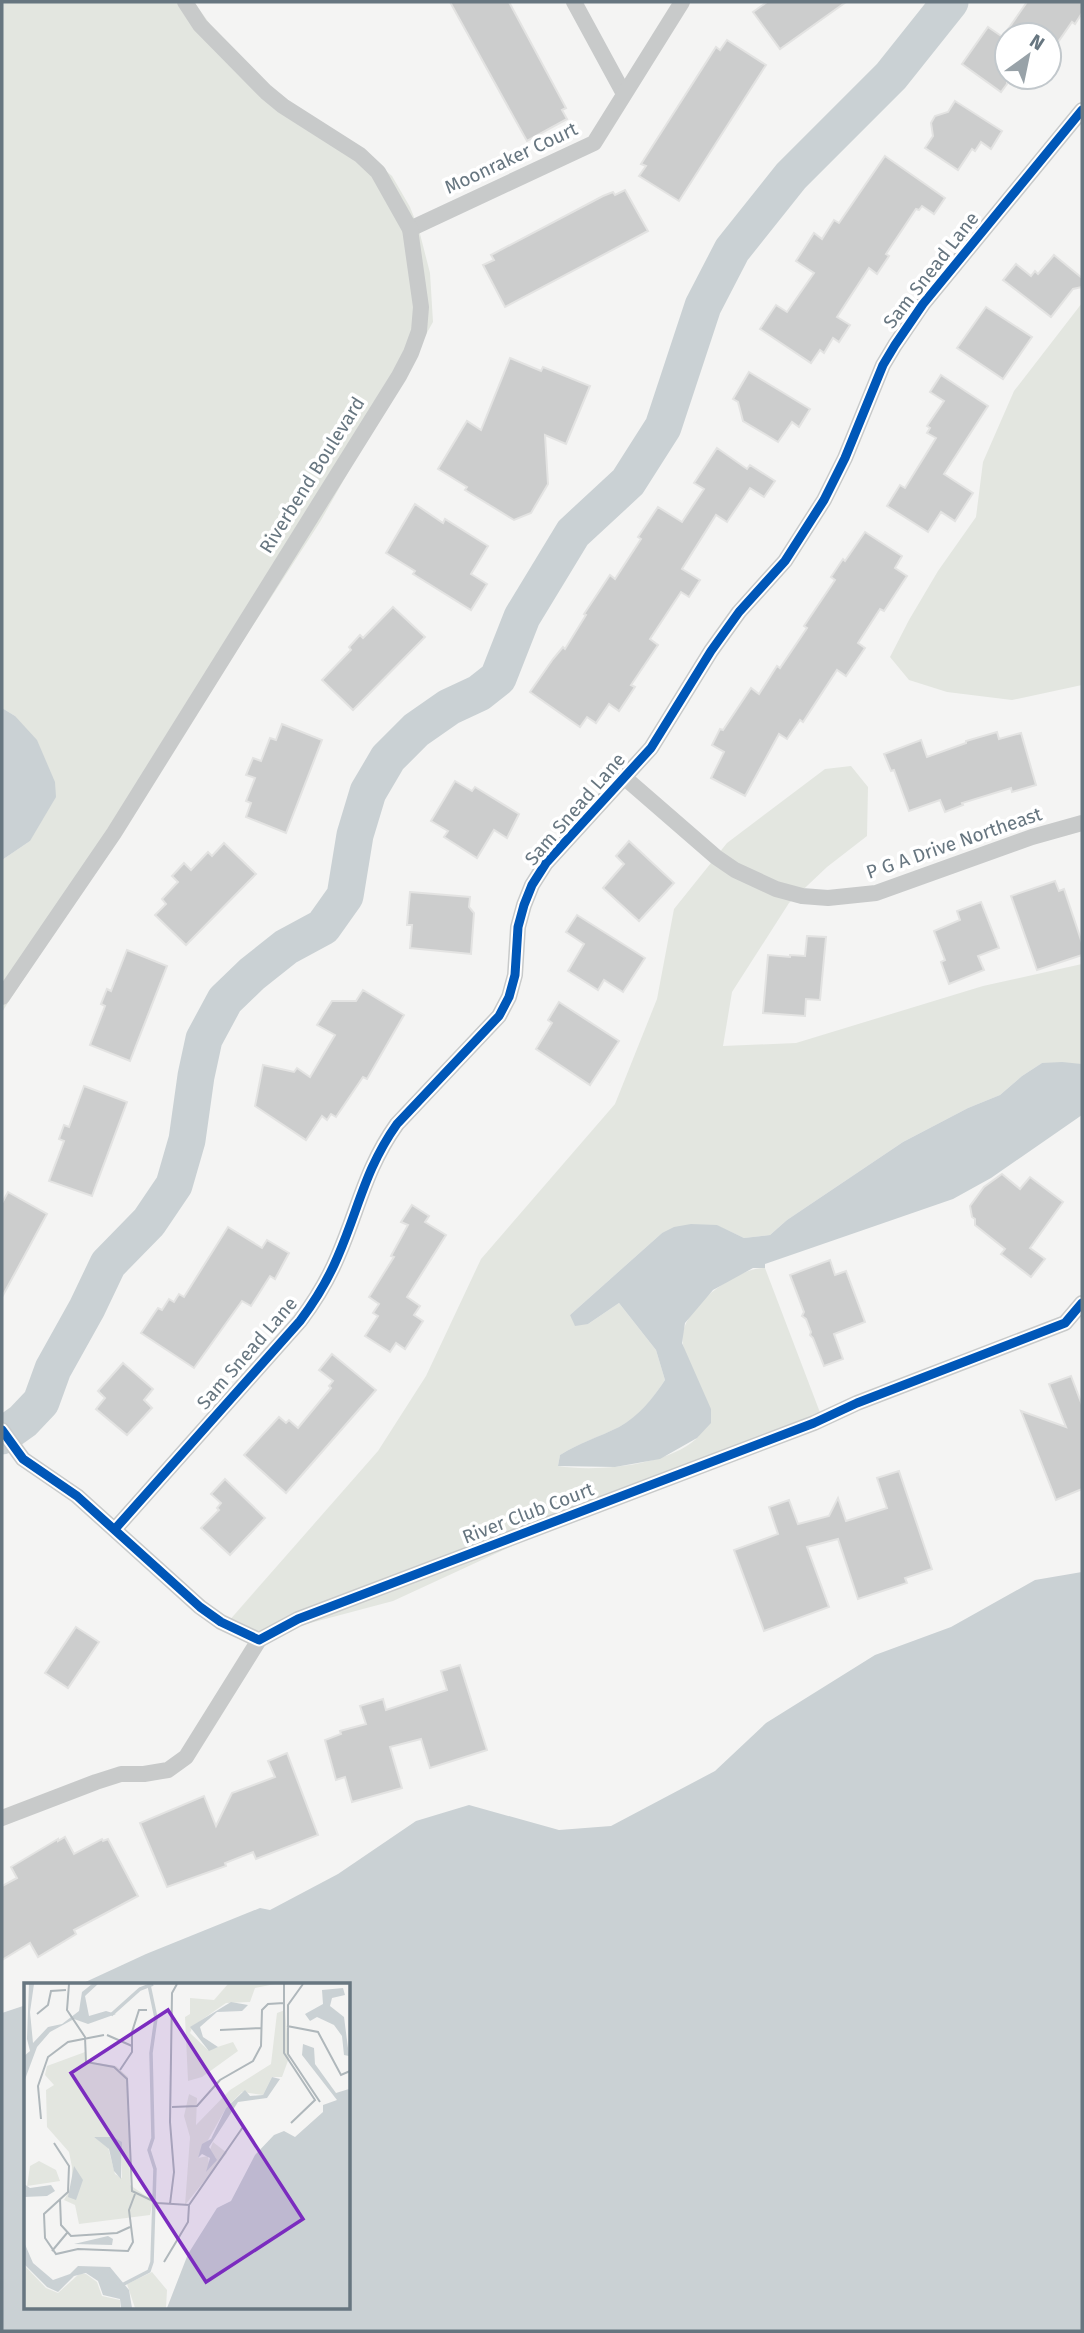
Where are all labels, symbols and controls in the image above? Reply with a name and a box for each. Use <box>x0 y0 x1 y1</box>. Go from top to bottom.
north arrow <box>993 21 1063 91</box>
text: N <box>1025 29 1049 55</box>
street label: Moonraker Court <box>441 117 581 199</box>
street label: Sam Snead Lane <box>878 207 984 333</box>
street label: Riverbend Boulevard <box>255 393 369 557</box>
street label: Sam Snead Lane <box>520 748 630 870</box>
street label: P G A Drive Northeast <box>863 802 1045 884</box>
street label: Sam Snead Lane <box>192 1292 302 1414</box>
street label: River Club Court <box>459 1477 597 1549</box>
inset map <box>24 1983 350 2308</box>

